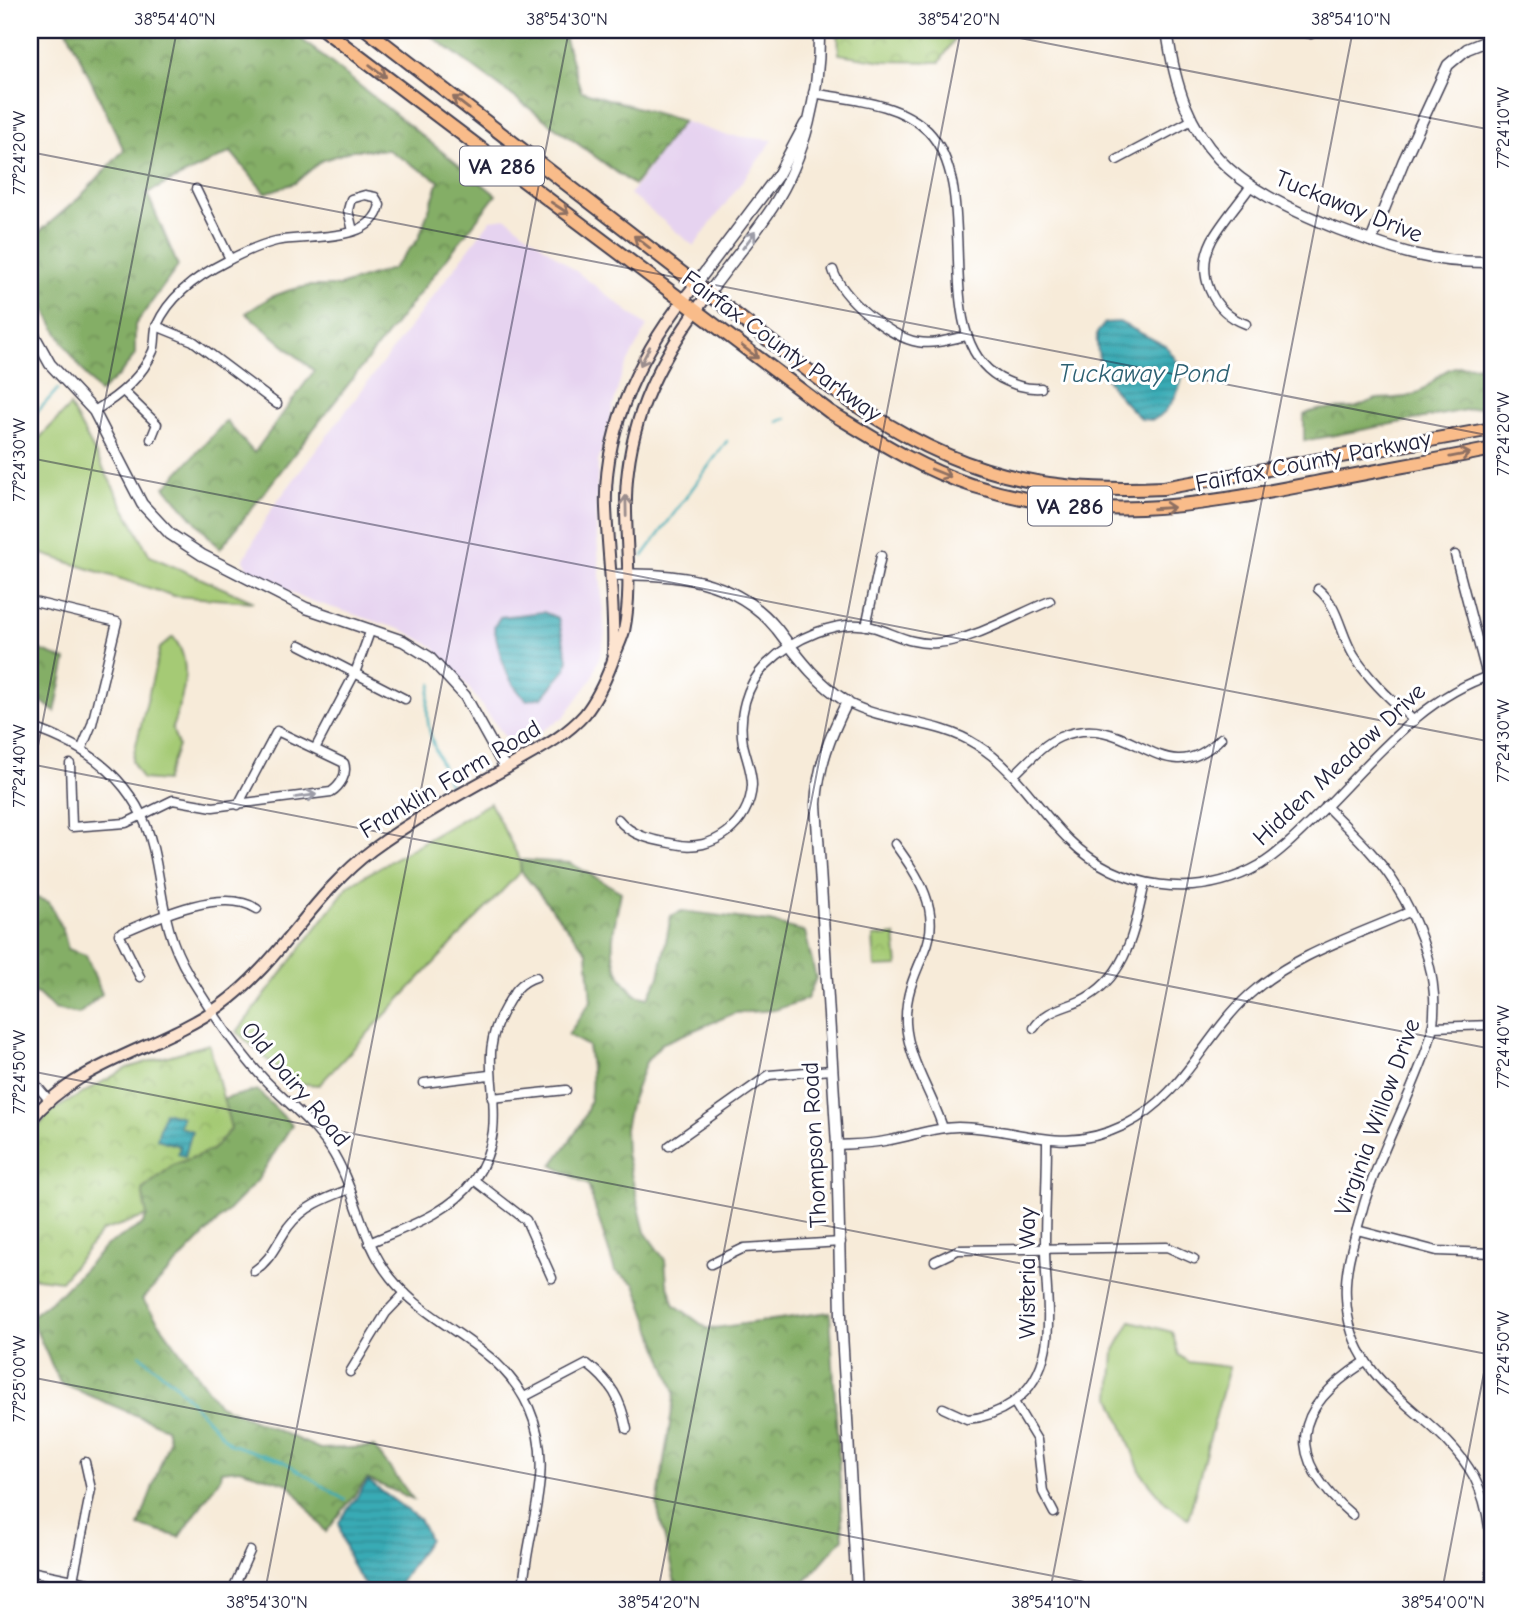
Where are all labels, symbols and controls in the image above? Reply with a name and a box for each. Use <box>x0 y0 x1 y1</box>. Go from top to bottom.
text: 38°54'40"N <box>134 9 216 30</box>
text: 38°54'30"N <box>526 9 608 30</box>
text: 38°54'20"N <box>918 9 1000 30</box>
text: 38°54'10"N <box>1311 9 1391 30</box>
one-way arrow <box>368 64 386 79</box>
text: 77°24'10"W <box>1493 87 1514 169</box>
one-way arrow <box>453 95 471 110</box>
text: 77°24'20"W <box>9 111 30 195</box>
road number: VA 286 <box>460 146 544 186</box>
street label: Tuckaway Drive <box>1271 164 1427 248</box>
one-way arrow <box>549 201 569 215</box>
one-way arrow <box>742 231 757 249</box>
one-way arrow <box>633 234 651 249</box>
street label: Fairfax County Parkway <box>677 264 887 428</box>
one-way arrow <box>741 344 759 359</box>
one-way arrow <box>638 345 652 366</box>
water label: Tuckaway Pond <box>1058 359 1231 389</box>
text: 77°24'20"W <box>1493 392 1514 476</box>
text: 77°24'30"W <box>9 418 30 502</box>
street label: Fairfax County Parkway <box>1193 424 1433 498</box>
one-way arrow <box>1448 447 1471 461</box>
one-way arrow <box>930 468 952 481</box>
road number: VA 286 <box>1028 486 1112 526</box>
one-way arrow <box>620 494 633 517</box>
one-way arrow <box>1152 502 1175 515</box>
street label: Hidden Meadow Drive <box>1247 677 1431 851</box>
text: 77°24'30"W <box>1493 699 1514 783</box>
street label: Franklin Farm Road <box>354 714 546 844</box>
text: 77°24'40"W <box>9 724 30 808</box>
one-way arrow <box>294 789 317 802</box>
text: 77°24'40"W <box>1493 1005 1514 1089</box>
street label: Virginia Willow Drive <box>1328 1015 1426 1219</box>
street label: Old Dairy Road <box>236 1016 356 1152</box>
text: 77°24'50"W <box>9 1029 30 1114</box>
street label: Thompson Road <box>796 1061 832 1229</box>
street label: Wisteria Way <box>1013 1207 1041 1339</box>
text: 77°24'50"W <box>1493 1310 1514 1395</box>
text: 77°25'00"W <box>9 1335 30 1422</box>
text: 38°54'30"N <box>226 1592 308 1613</box>
text: 38°54'20"N <box>618 1592 700 1613</box>
text: 38°54'10"N <box>1011 1592 1091 1613</box>
text: 38°54'00"N <box>1401 1592 1485 1613</box>

